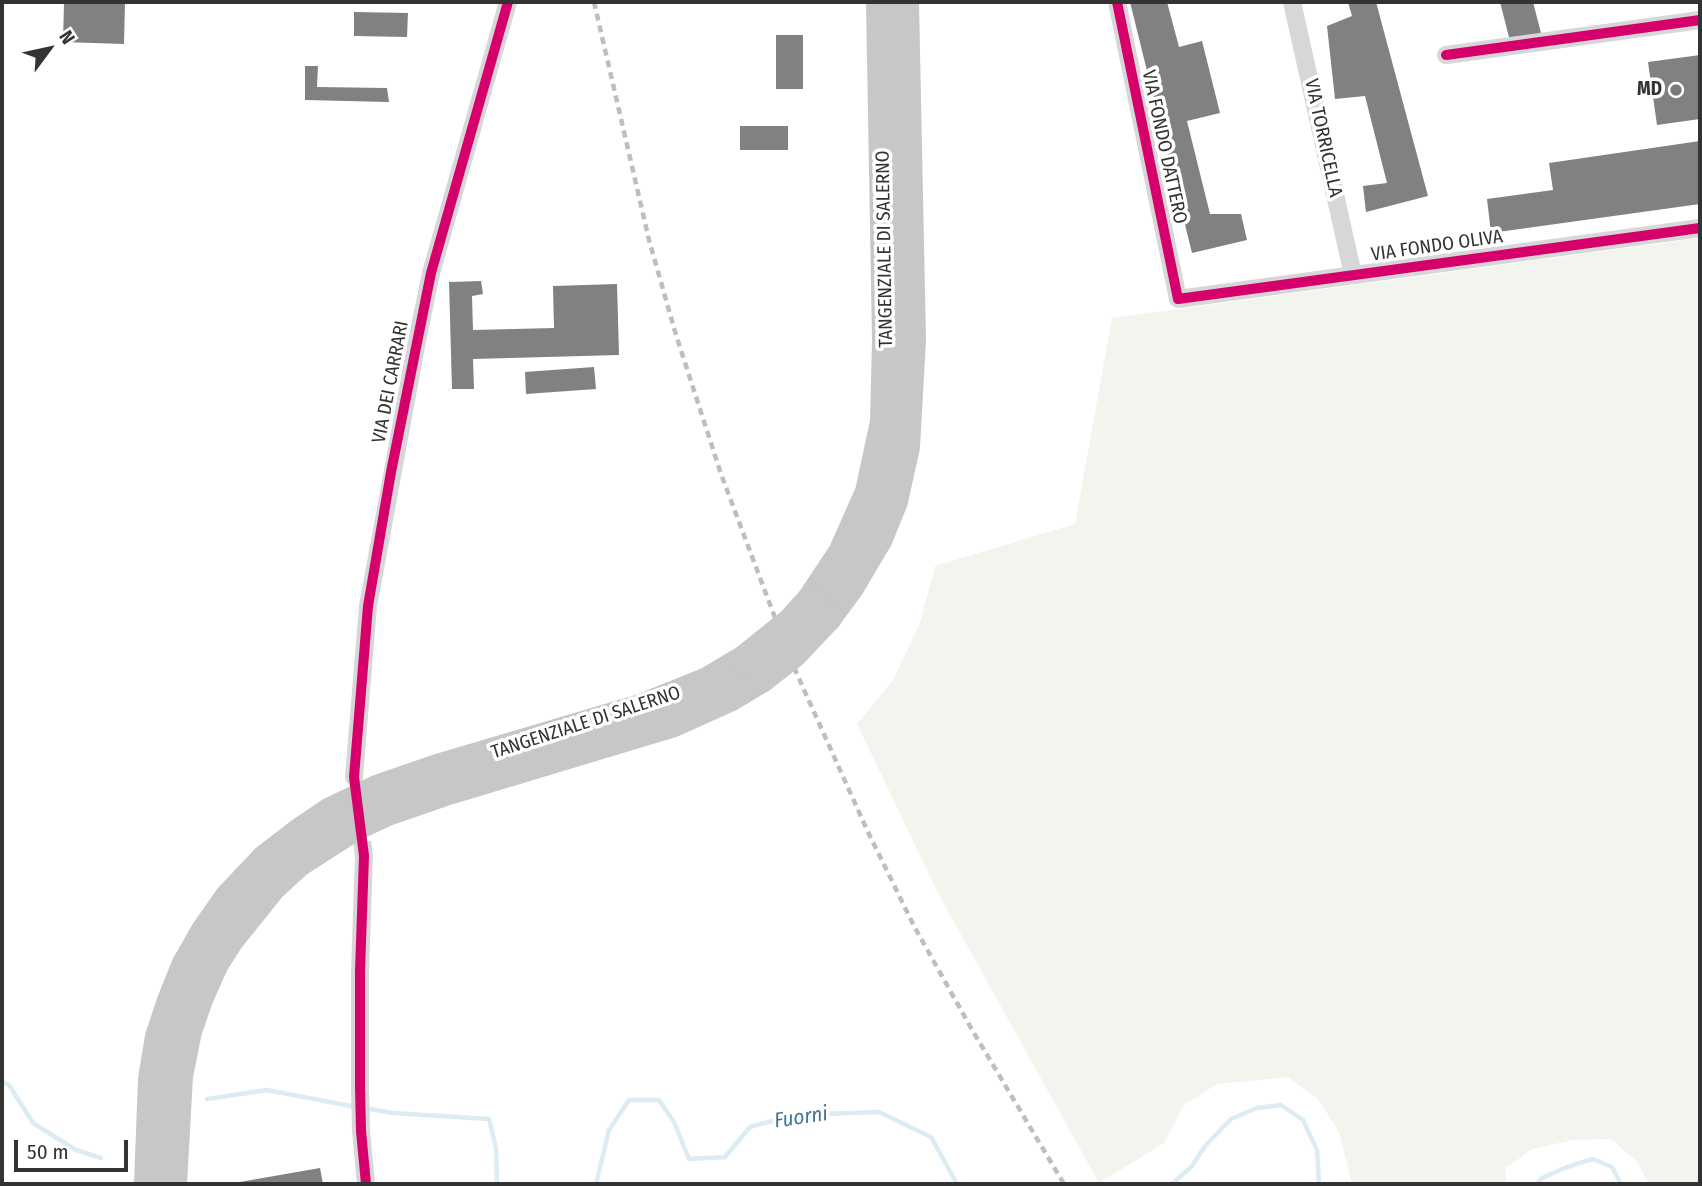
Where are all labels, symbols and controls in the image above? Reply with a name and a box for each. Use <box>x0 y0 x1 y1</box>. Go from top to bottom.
north arrow <box>14 14 84 84</box>
text: N <box>54 26 80 48</box>
street label: VIA FONDO DATTERO <box>1137 68 1191 226</box>
street label: VIA TORRICELLA <box>1299 77 1347 199</box>
place label: MD <box>1637 79 1662 101</box>
marker: MD <box>1668 82 1684 98</box>
street label: TANGENZIALE DI SALERNO <box>872 150 898 348</box>
street label: VIA FONDO OLIVA <box>1370 225 1504 267</box>
street label: VIA DEI CARRARI <box>368 319 414 445</box>
street label: TANGENZIALE DI SALERNO <box>489 682 683 764</box>
water label: Fuorni <box>773 1102 829 1134</box>
scale bar <box>18 1126 131 1170</box>
text: 50 m <box>27 1139 69 1165</box>

